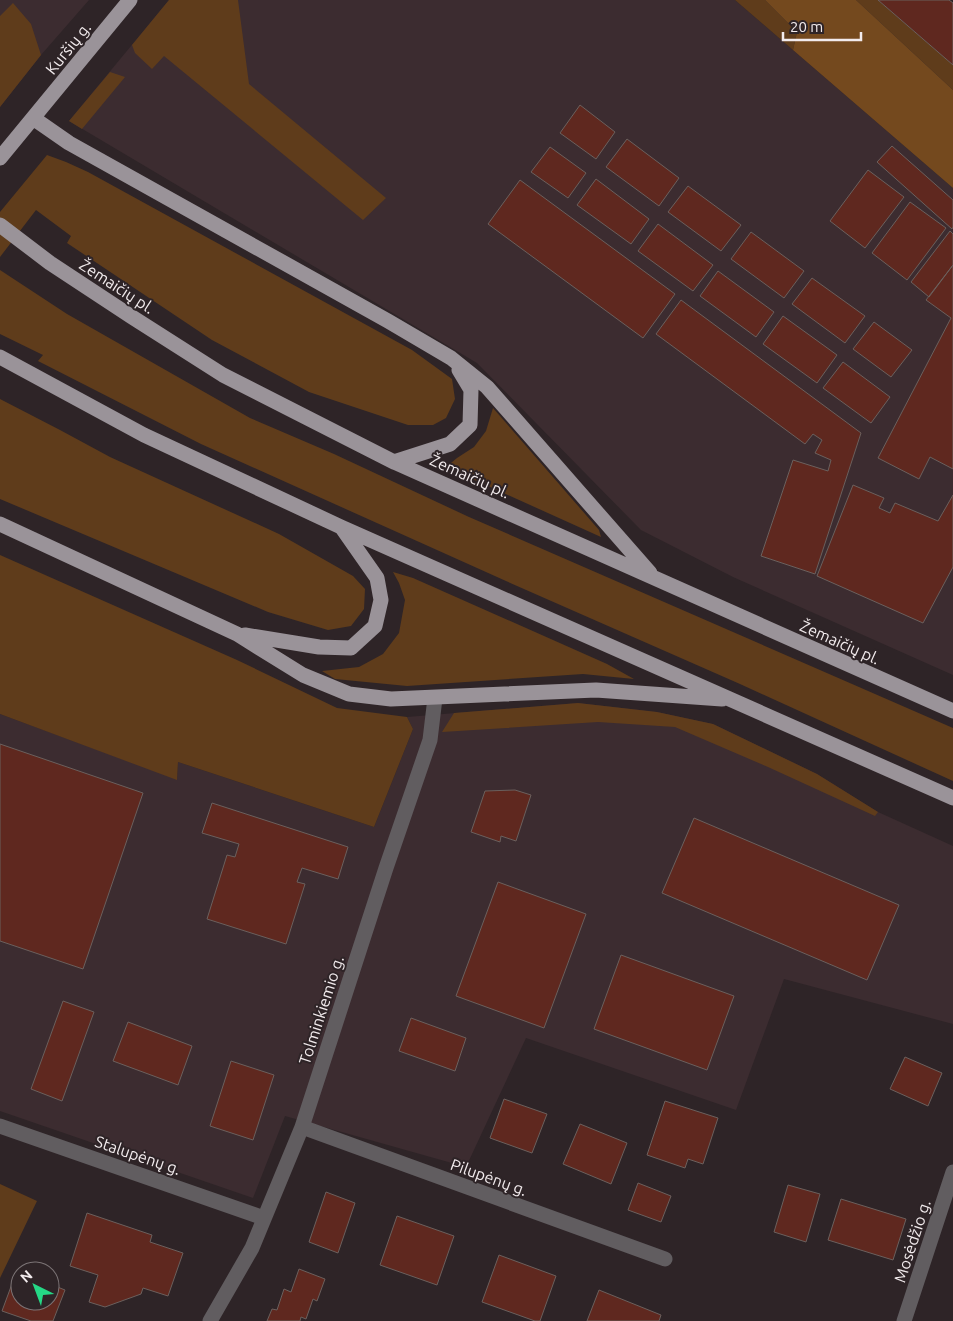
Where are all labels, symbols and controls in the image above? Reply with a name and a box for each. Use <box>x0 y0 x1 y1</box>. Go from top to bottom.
scale bar <box>783 10 860 42</box>
street label: Kuršių g. <box>42 18 94 78</box>
text: 20 m <box>790 18 823 35</box>
street label: Žemaičių pl. <box>76 254 158 317</box>
street label: Žemaičių pl. <box>427 449 513 502</box>
street label: Žemaičių pl. <box>797 615 883 668</box>
street label: Tolminkiemio g. <box>295 953 347 1067</box>
street label: Stalupėnų g. <box>93 1132 183 1178</box>
street label: Pilupėnų g. <box>448 1155 530 1199</box>
street label: Mosėdžio g. <box>890 1197 934 1285</box>
north arrow <box>10 1261 60 1311</box>
text: N <box>17 1267 36 1286</box>

